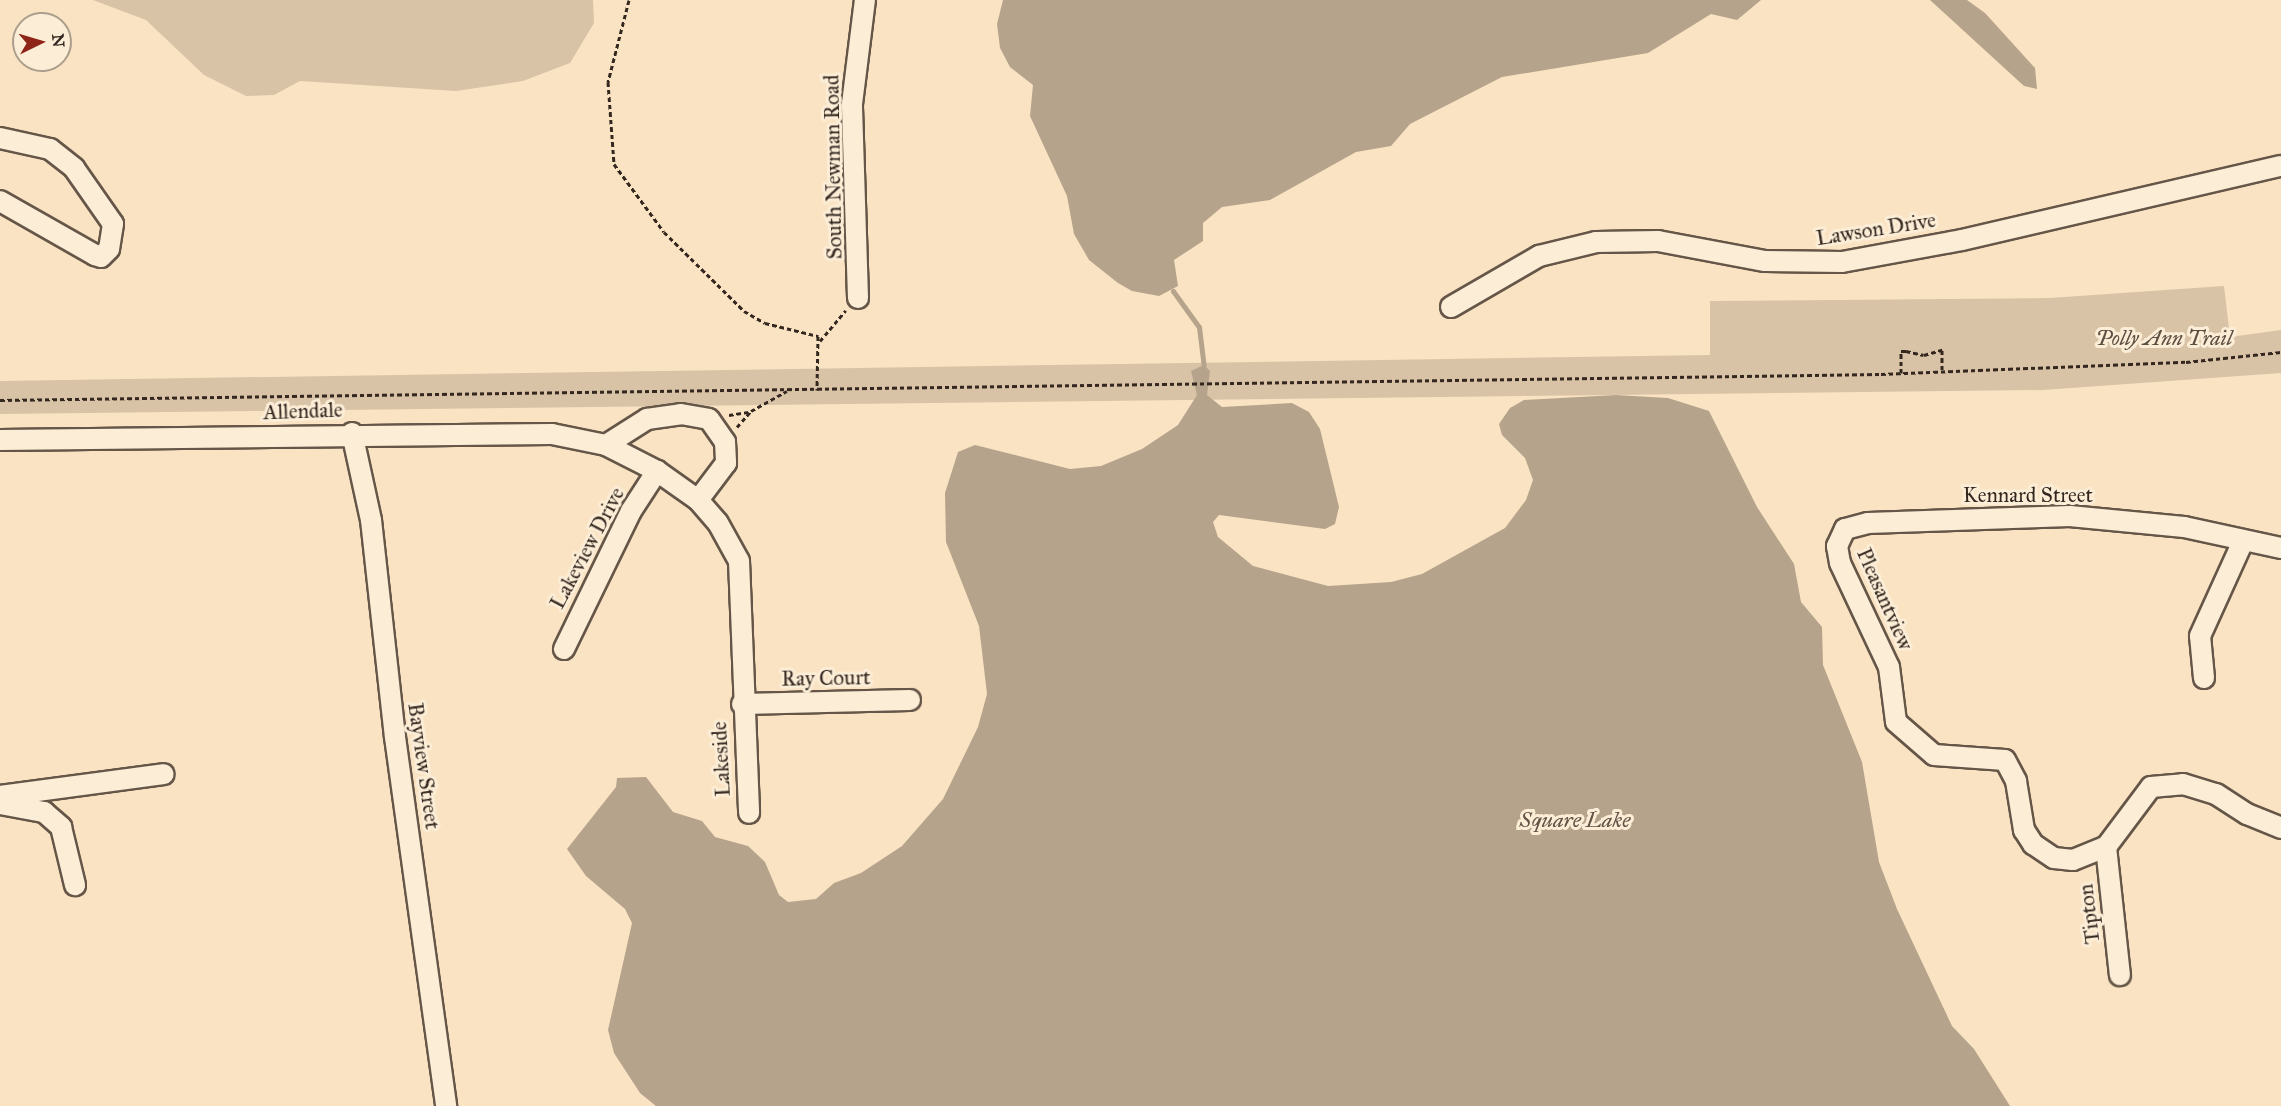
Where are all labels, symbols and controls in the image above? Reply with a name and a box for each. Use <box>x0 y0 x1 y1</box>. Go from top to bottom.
north arrow <box>12 12 72 72</box>
text: N <box>48 33 68 48</box>
street label: South Newman Road <box>819 74 847 260</box>
street label: Lawson Drive <box>1814 207 1938 251</box>
park label: Polly Ann Trail <box>2096 325 2232 351</box>
street label: Allendale <box>263 397 343 425</box>
street label: Kennard Street <box>1963 482 2093 508</box>
street label: Lakeview Drive <box>544 483 630 613</box>
street label: Pleasantview <box>1851 544 1919 654</box>
street label: Ray Court <box>781 665 871 691</box>
street label: Bayview Street <box>403 701 445 831</box>
street label: Lakeside <box>706 721 736 797</box>
water label: Square Lake <box>1520 807 1630 833</box>
street label: Tipton <box>2073 883 2105 945</box>

